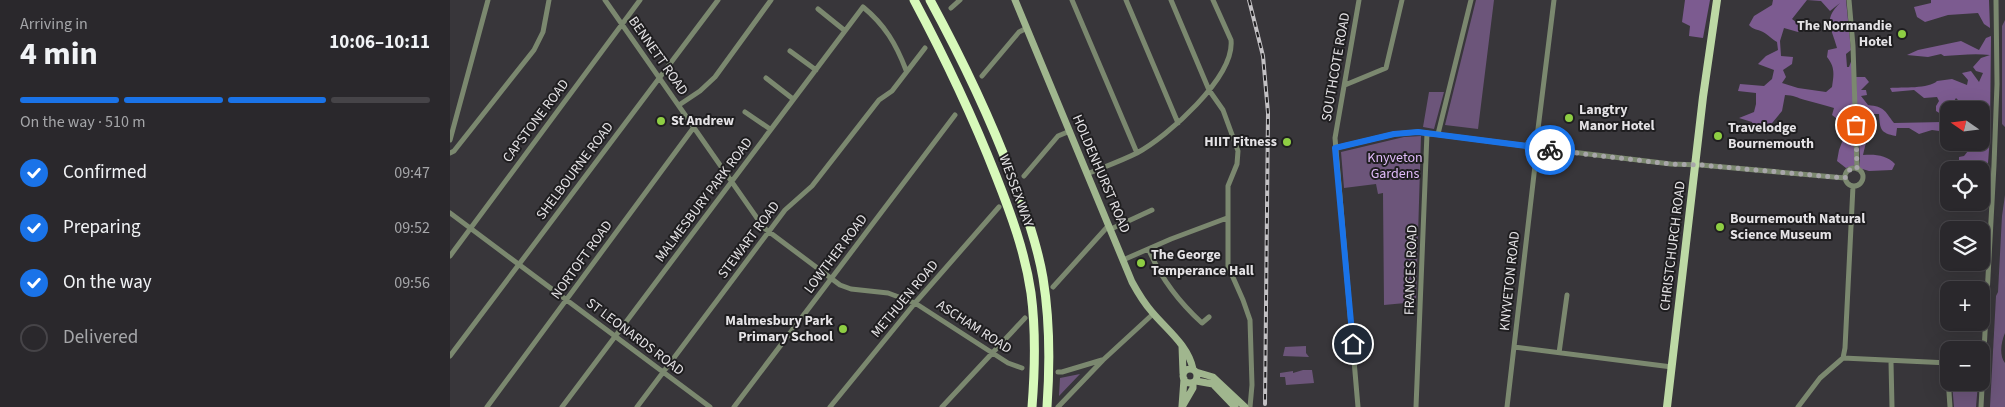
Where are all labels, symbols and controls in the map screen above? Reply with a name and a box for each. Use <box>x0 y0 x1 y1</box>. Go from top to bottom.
street label: SOUTHCOTE ROAD <box>1317 11 1355 123</box>
street label: BENNETT ROAD <box>623 12 693 100</box>
text: Arriving in <box>20 13 88 35</box>
place label: The Normandie Hotel <box>1797 16 1892 52</box>
marker: The Normandie Hotel <box>1896 28 1908 40</box>
text: 10:06–10:11 <box>329 29 430 56</box>
text: 4 min <box>20 31 98 77</box>
street label: CAPSTONE ROAD <box>498 75 574 167</box>
place label: Langtry Manor Hotel <box>1579 100 1654 136</box>
north arrow <box>1940 101 1990 151</box>
map controls <box>1940 101 1990 391</box>
pin <box>1835 104 1877 146</box>
text: On the way · 510 m <box>20 111 145 133</box>
place label: St Andrew <box>671 111 734 131</box>
icon: bag <box>1842 111 1870 139</box>
street label: HOLDENHURST ROAD <box>1067 112 1135 236</box>
marker: Langtry Manor Hotel <box>1563 112 1575 124</box>
marker: St Andrew <box>655 115 667 127</box>
street label: SHELBOURNE ROAD <box>532 118 618 224</box>
place label: Travelodge Bournemouth <box>1728 118 1814 154</box>
courier <box>1525 125 1575 175</box>
marker: Travelodge Bournemouth <box>1712 130 1724 142</box>
place label: HIIT Fitness <box>1204 132 1277 152</box>
street label: MALMESBURY PARK ROAD <box>650 134 758 266</box>
marker: HIIT Fitness <box>1281 136 1293 148</box>
icon: bike <box>1536 136 1564 164</box>
park label: Knyveton Gardens <box>1367 148 1423 184</box>
street label: WESSEX WAY <box>994 152 1038 230</box>
icon: check <box>20 159 48 187</box>
text: Confirmed <box>63 159 147 186</box>
button: locate <box>1940 161 1990 211</box>
text: 09:47 <box>394 162 430 184</box>
street label: CHRISTCHURCH ROAD <box>1655 180 1691 312</box>
street label: STEWART ROAD <box>713 197 785 283</box>
place label: Bournemouth Natural Science Museum <box>1730 209 1865 245</box>
street label: LOWTHER ROAD <box>799 210 873 298</box>
icon: check <box>20 214 48 242</box>
text: Preparing <box>63 214 141 241</box>
street label: NORTOFT ROAD <box>547 216 617 304</box>
text: 09:52 <box>394 217 430 239</box>
marker: Bournemouth Natural Science Museum <box>1714 221 1726 233</box>
button: layers <box>1940 221 1990 271</box>
street label: FRANCES ROAD <box>1399 224 1423 316</box>
street label: KNYVETON ROAD <box>1495 230 1525 332</box>
place label: The George Temperance Hall <box>1151 245 1254 281</box>
street label: METHUEN ROAD <box>867 256 943 342</box>
marker: The George Temperance Hall <box>1135 257 1147 269</box>
icon: check <box>20 269 48 297</box>
text: On the way <box>63 269 152 296</box>
text: 09:56 <box>394 272 430 294</box>
button: + <box>1940 281 1990 331</box>
street label: ST LEONARDS ROAD <box>582 294 688 380</box>
street label: ASCHAM ROAD <box>932 295 1016 359</box>
place label: Malmesbury Park Primary School <box>725 311 833 347</box>
marker: Malmesbury Park Primary School <box>837 323 849 335</box>
pin <box>1332 323 1374 365</box>
text: Delivered <box>63 324 138 351</box>
icon: home <box>1339 330 1367 358</box>
button: − <box>1940 341 1990 391</box>

